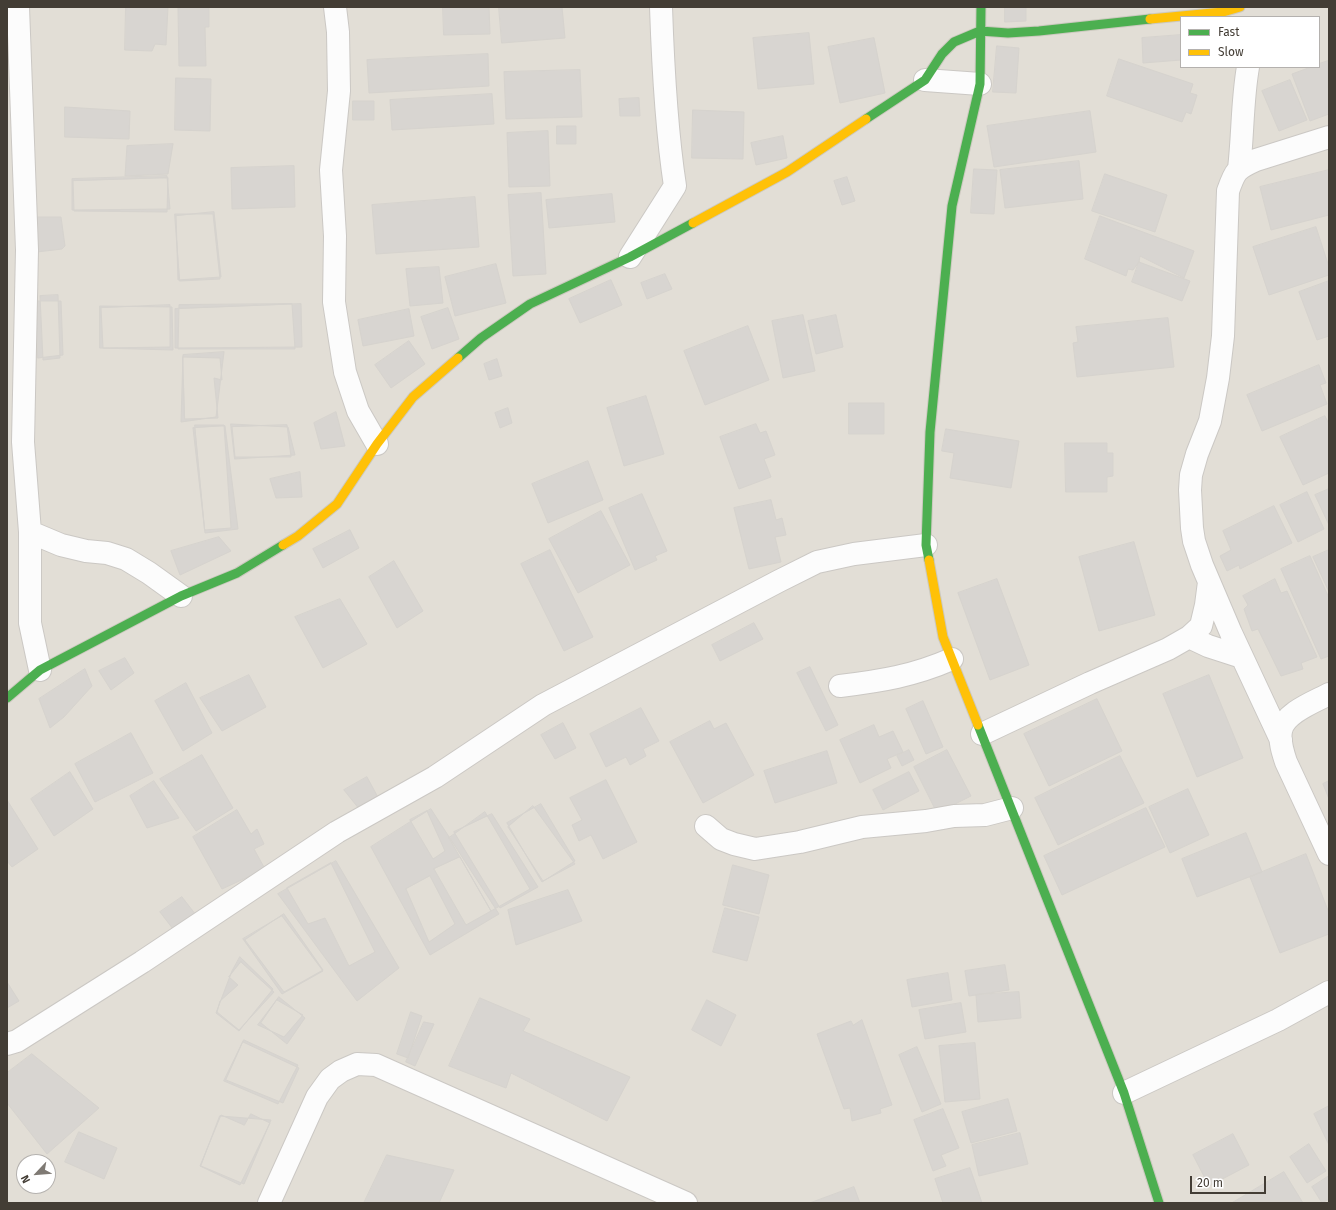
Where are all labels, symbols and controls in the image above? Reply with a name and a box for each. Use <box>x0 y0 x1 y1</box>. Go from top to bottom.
legend <box>1180 16 1320 68</box>
text: Fast <box>1218 25 1240 39</box>
text: Slow <box>1218 45 1244 59</box>
north arrow <box>16 1154 56 1194</box>
scale bar <box>1192 1168 1268 1194</box>
text: N <box>18 1173 33 1185</box>
text: 20 m <box>1197 1176 1223 1190</box>

